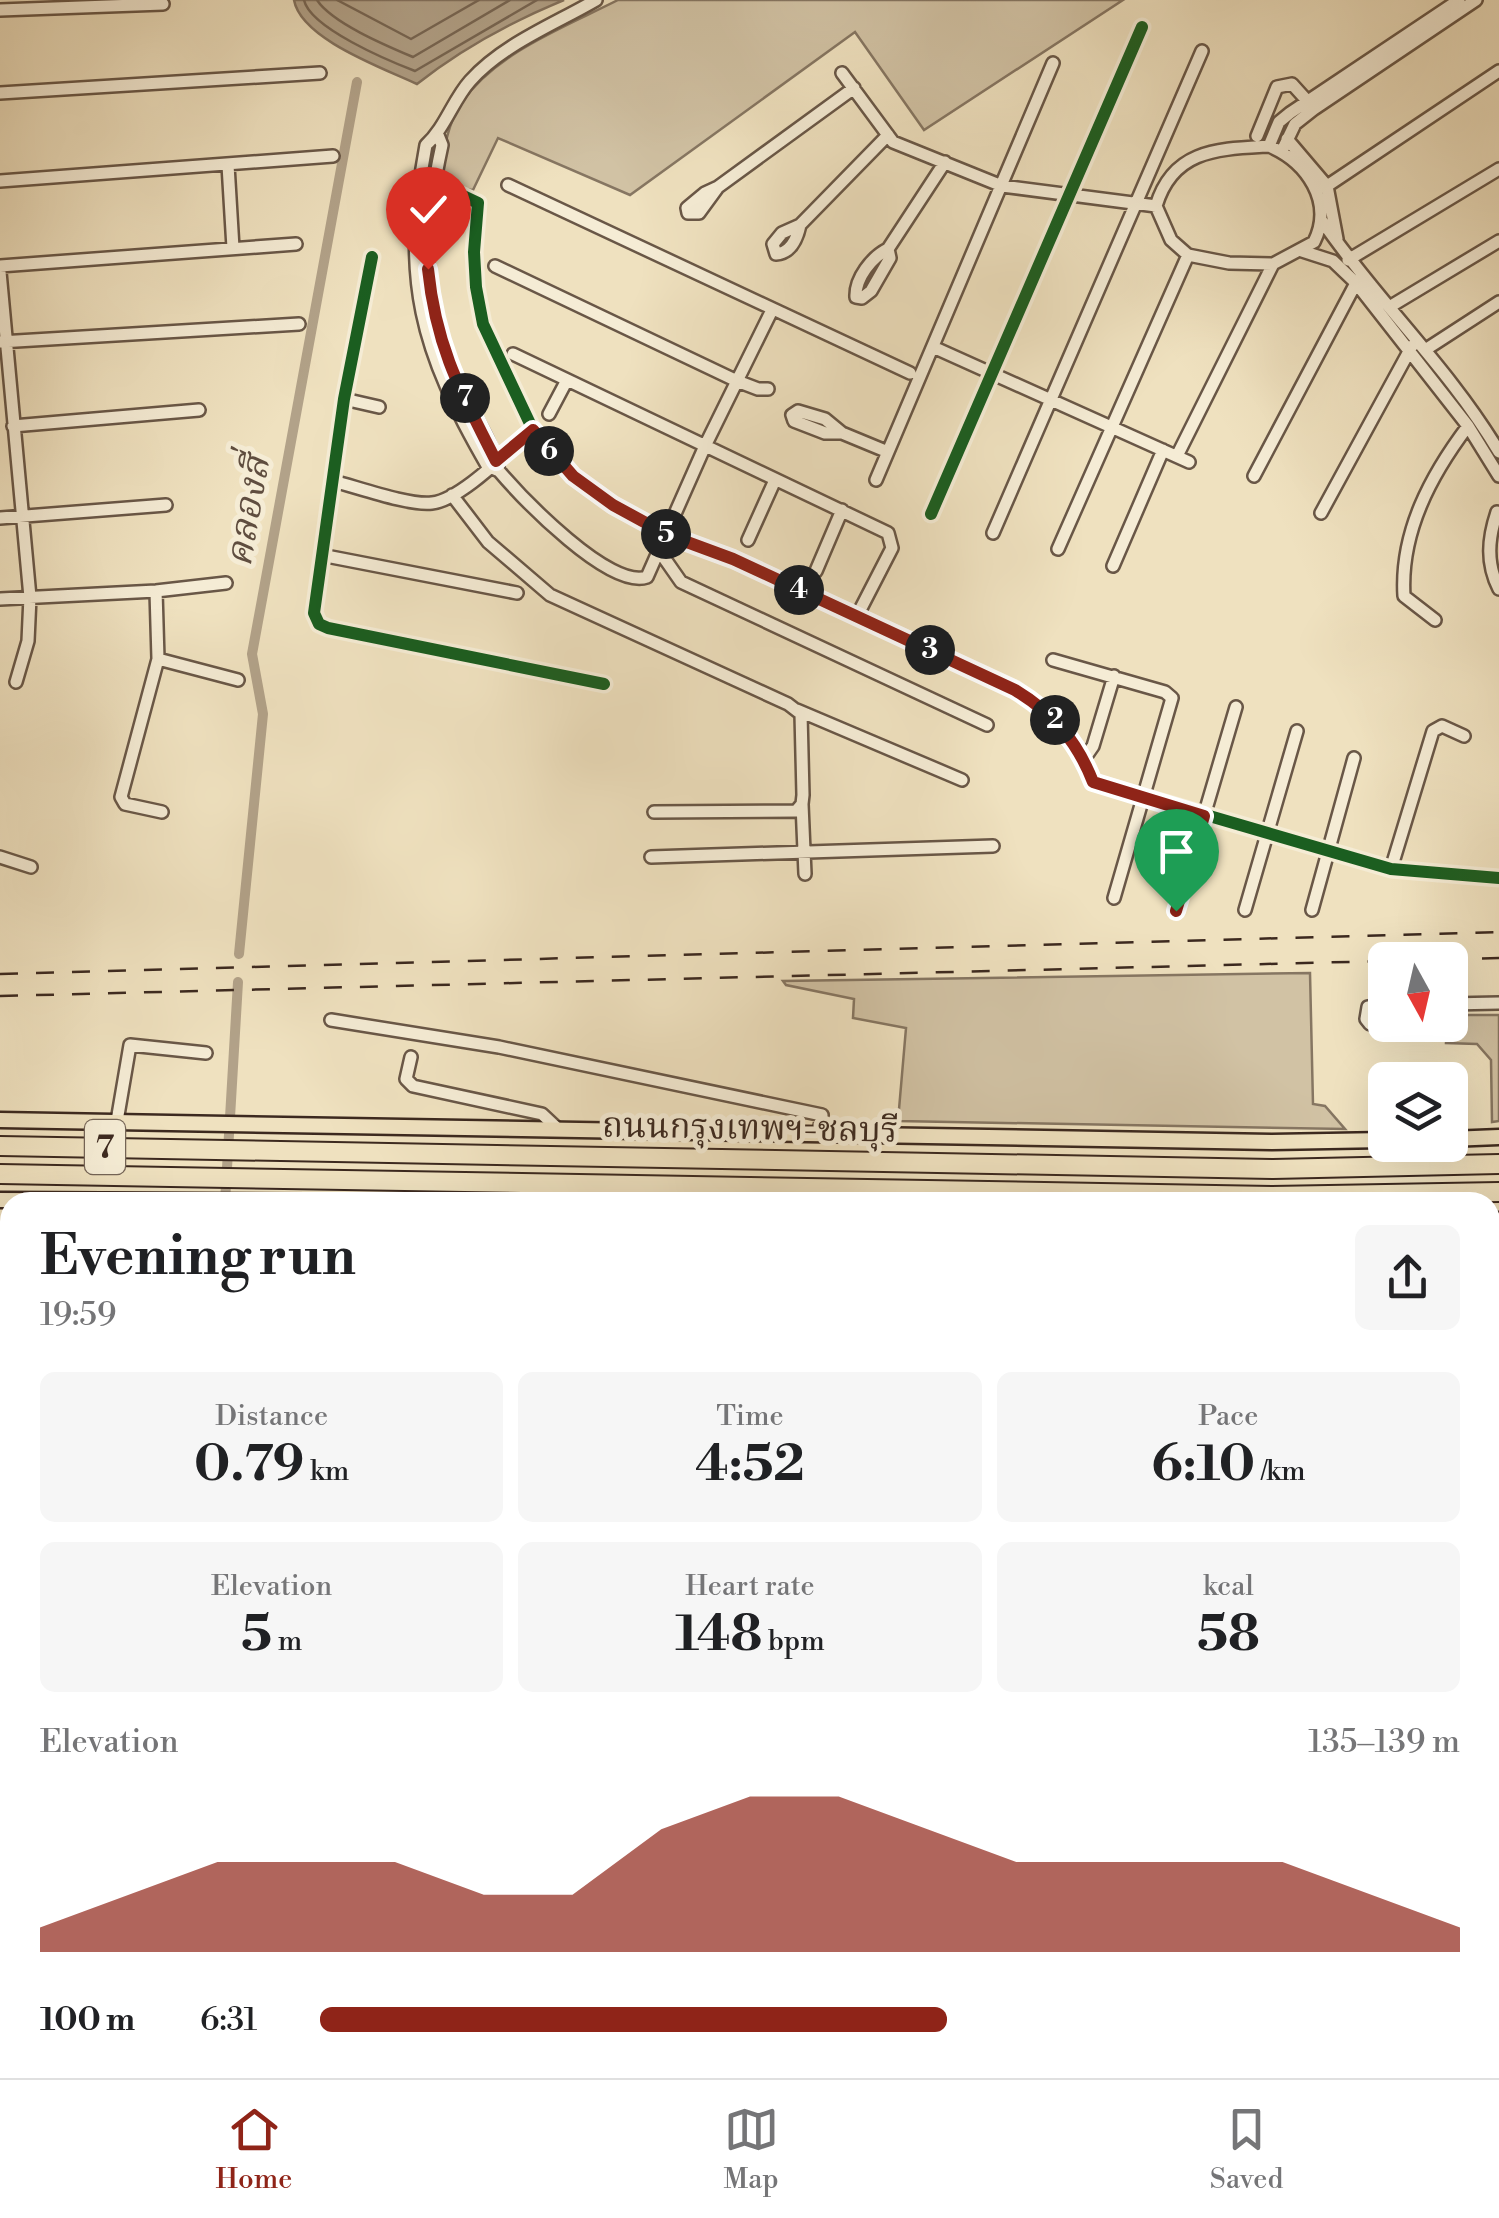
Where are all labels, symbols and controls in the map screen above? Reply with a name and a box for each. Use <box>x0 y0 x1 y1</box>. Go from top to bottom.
pin <box>386 167 471 270</box>
icon: check <box>401 182 456 237</box>
pin: 7 <box>440 373 490 423</box>
text: 7 <box>457 380 473 415</box>
pin: 6 <box>524 426 574 476</box>
text: 6 <box>540 433 558 468</box>
water label: คลองสี่ <box>210 445 282 570</box>
pin: 5 <box>641 509 691 559</box>
text: 5 <box>657 516 675 551</box>
pin: 4 <box>774 565 824 615</box>
text: 4 <box>790 572 808 607</box>
pin: 3 <box>905 625 955 675</box>
text: 3 <box>922 632 938 667</box>
pin: 2 <box>1030 695 1080 745</box>
text: 2 <box>1046 702 1064 737</box>
pin <box>1134 809 1219 912</box>
icon: arrive <box>1149 824 1204 879</box>
north arrow <box>1368 942 1468 1042</box>
map controls <box>1368 942 1468 1162</box>
button: layers <box>1368 1062 1468 1162</box>
street label: ถนนกรุงเทพฯ-ชลบุรี <box>601 1104 899 1153</box>
road number: 7 <box>85 1120 125 1174</box>
text: Evening run <box>40 1223 356 1292</box>
button: share <box>1355 1225 1460 1330</box>
text: 19:59 <box>40 1295 116 1335</box>
text: Distance <box>215 1399 328 1434</box>
text: Time <box>716 1399 784 1434</box>
text: Pace <box>1198 1399 1258 1434</box>
text: 0.79 <box>194 1434 304 1496</box>
text: 4:52 <box>695 1434 805 1496</box>
text: 6:10 <box>1151 1434 1255 1496</box>
text: km <box>304 1454 349 1489</box>
text: /km <box>1255 1454 1305 1489</box>
text: Elevation <box>211 1569 332 1604</box>
text: Heart rate <box>685 1569 815 1604</box>
text: kcal <box>1203 1569 1254 1604</box>
text: 5 <box>241 1604 272 1666</box>
text: 148 <box>675 1604 762 1666</box>
text: 58 <box>1197 1604 1260 1666</box>
text: m <box>272 1624 302 1659</box>
text: bpm <box>762 1624 825 1659</box>
text: Elevation <box>40 1722 179 1762</box>
text: 135–139 m <box>1308 1722 1460 1762</box>
text: 100 m <box>40 2000 135 2040</box>
text: 6:31 <box>200 2000 257 2040</box>
tab: Home <box>216 2102 292 2197</box>
tab: Map <box>724 2102 779 2197</box>
tab: Saved <box>1210 2102 1283 2197</box>

